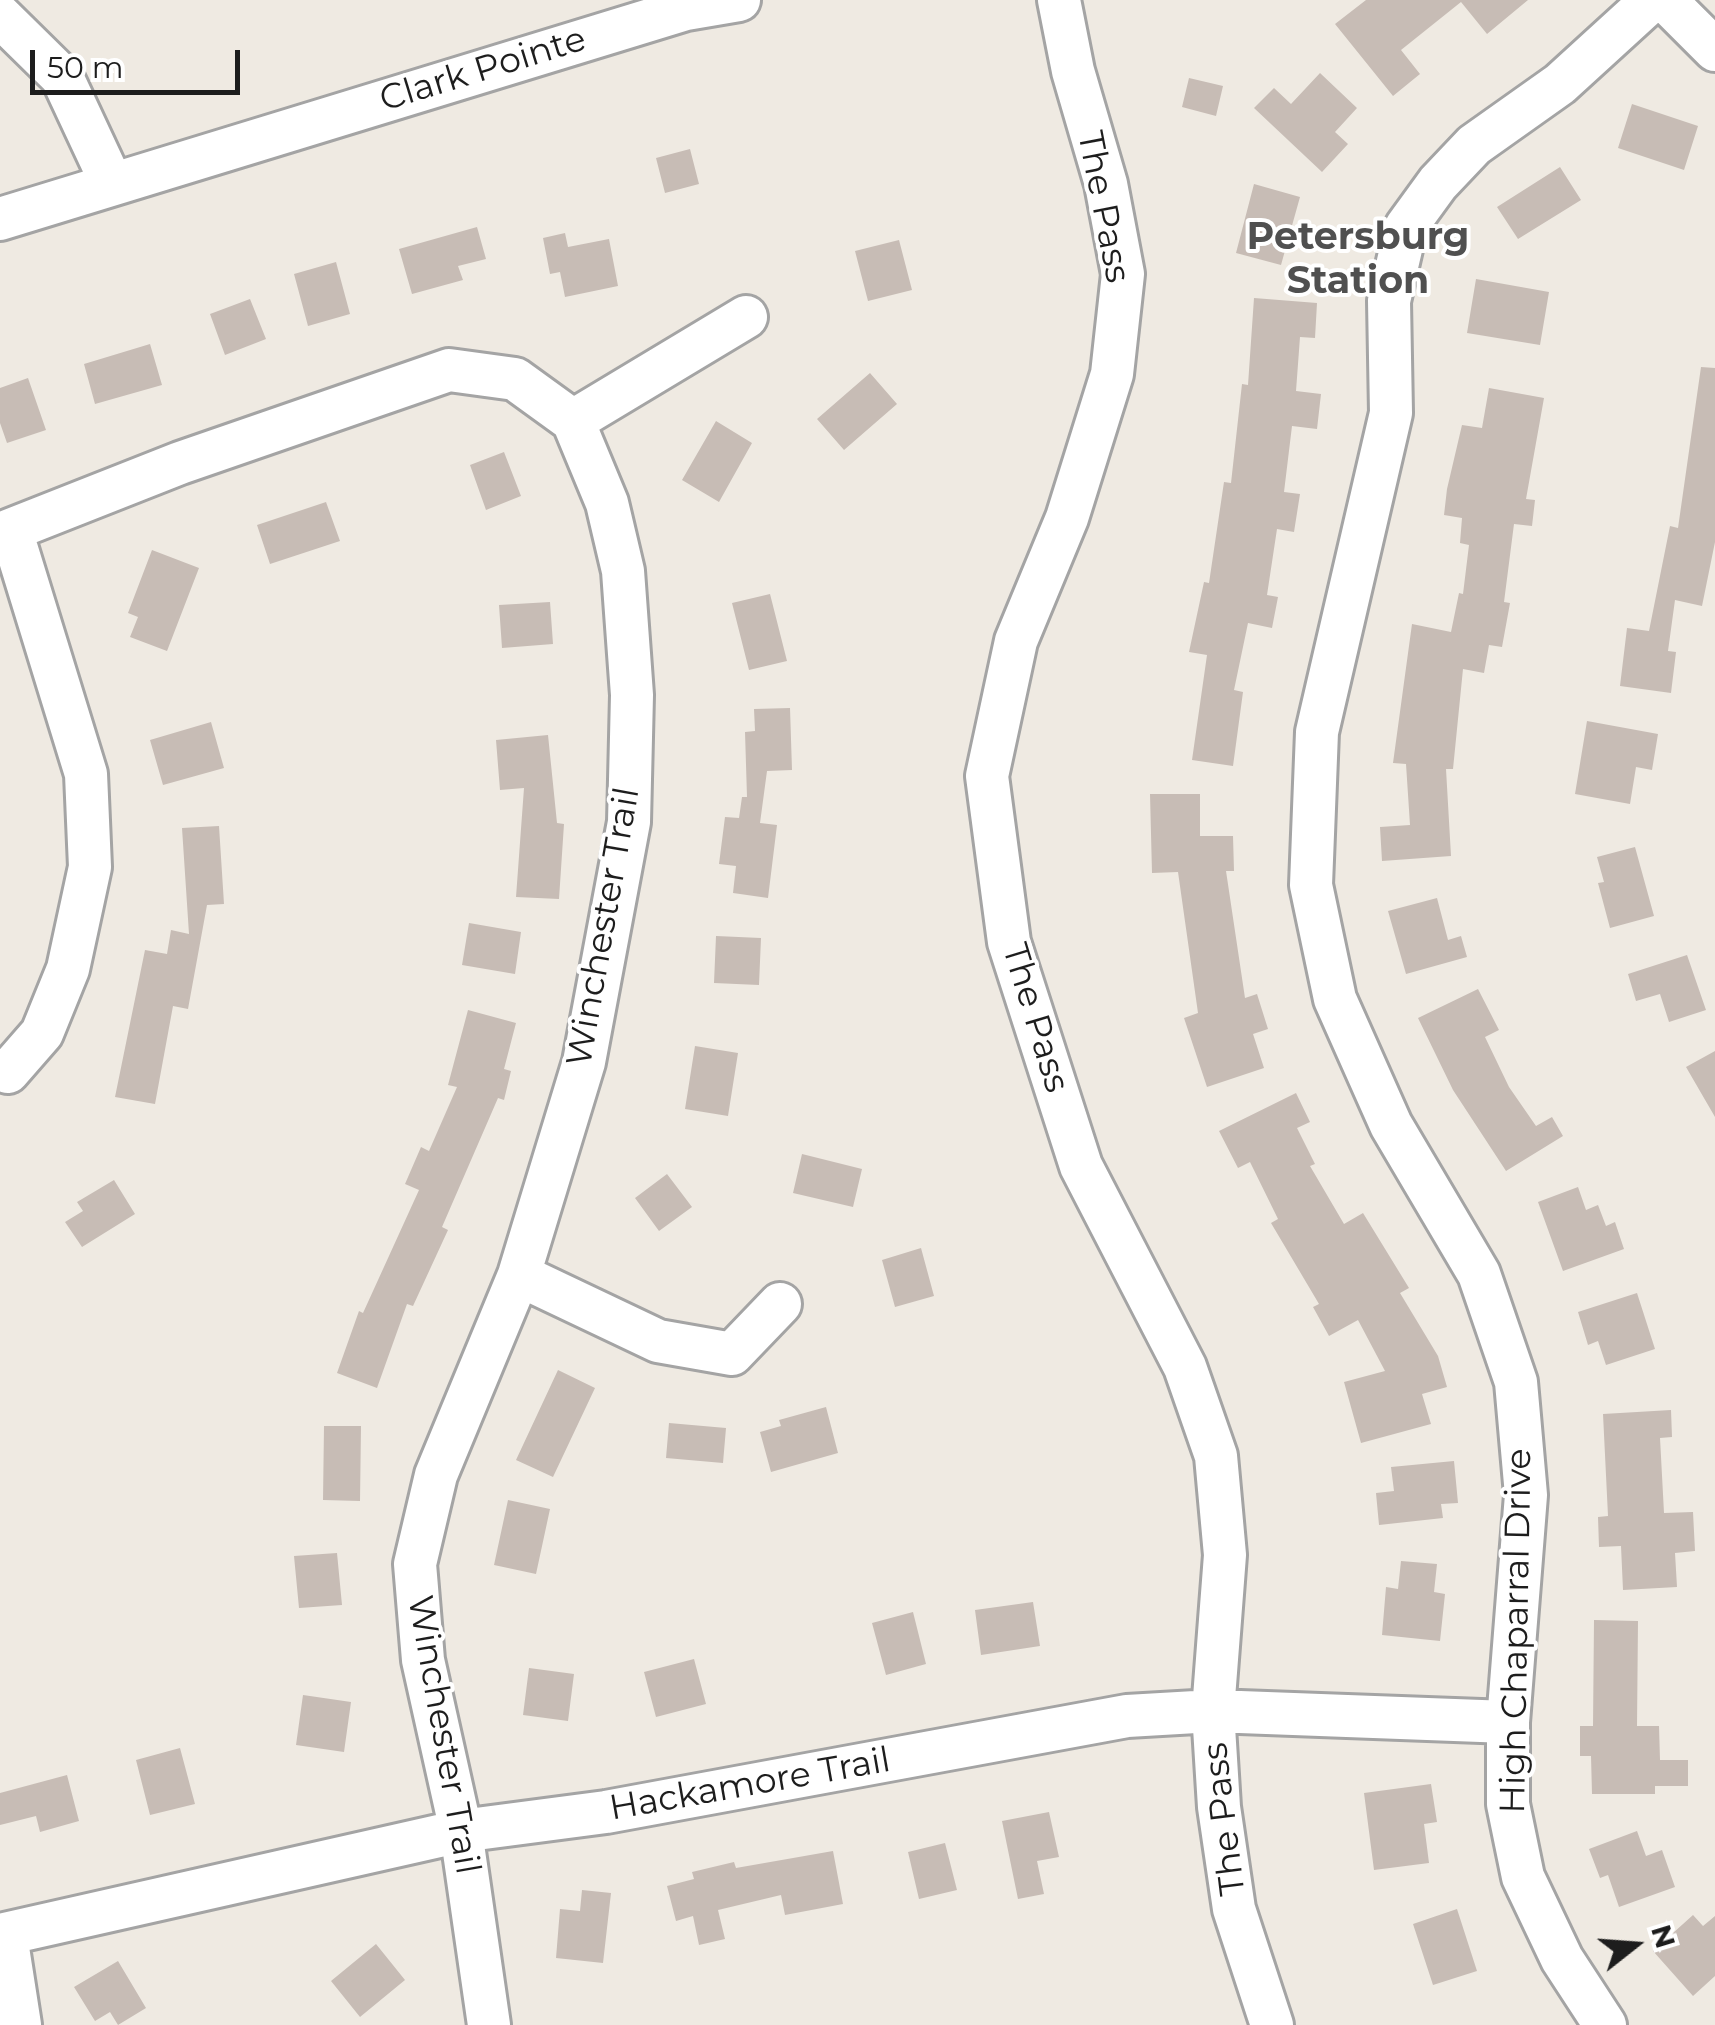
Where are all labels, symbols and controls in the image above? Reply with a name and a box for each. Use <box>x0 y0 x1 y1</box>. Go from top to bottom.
street label: Clark Pointe <box>375 19 591 121</box>
scale bar <box>35 30 245 92</box>
text: 50 m <box>47 49 124 86</box>
street label: The Pass <box>1068 128 1138 286</box>
district label: Petersburg Station <box>1247 215 1469 304</box>
street label: Winchester Trail <box>559 784 649 1070</box>
street label: The Pass <box>992 938 1078 1098</box>
street label: High Chaparral Drive <box>1493 1448 1541 1814</box>
street label: Winchester Trail <box>398 1592 488 1878</box>
street label: Hackamore Trail <box>606 1740 894 1830</box>
street label: The Pass <box>1195 1740 1255 1898</box>
north arrow <box>1585 1895 1685 1995</box>
text: N <box>1644 1920 1683 1952</box>

